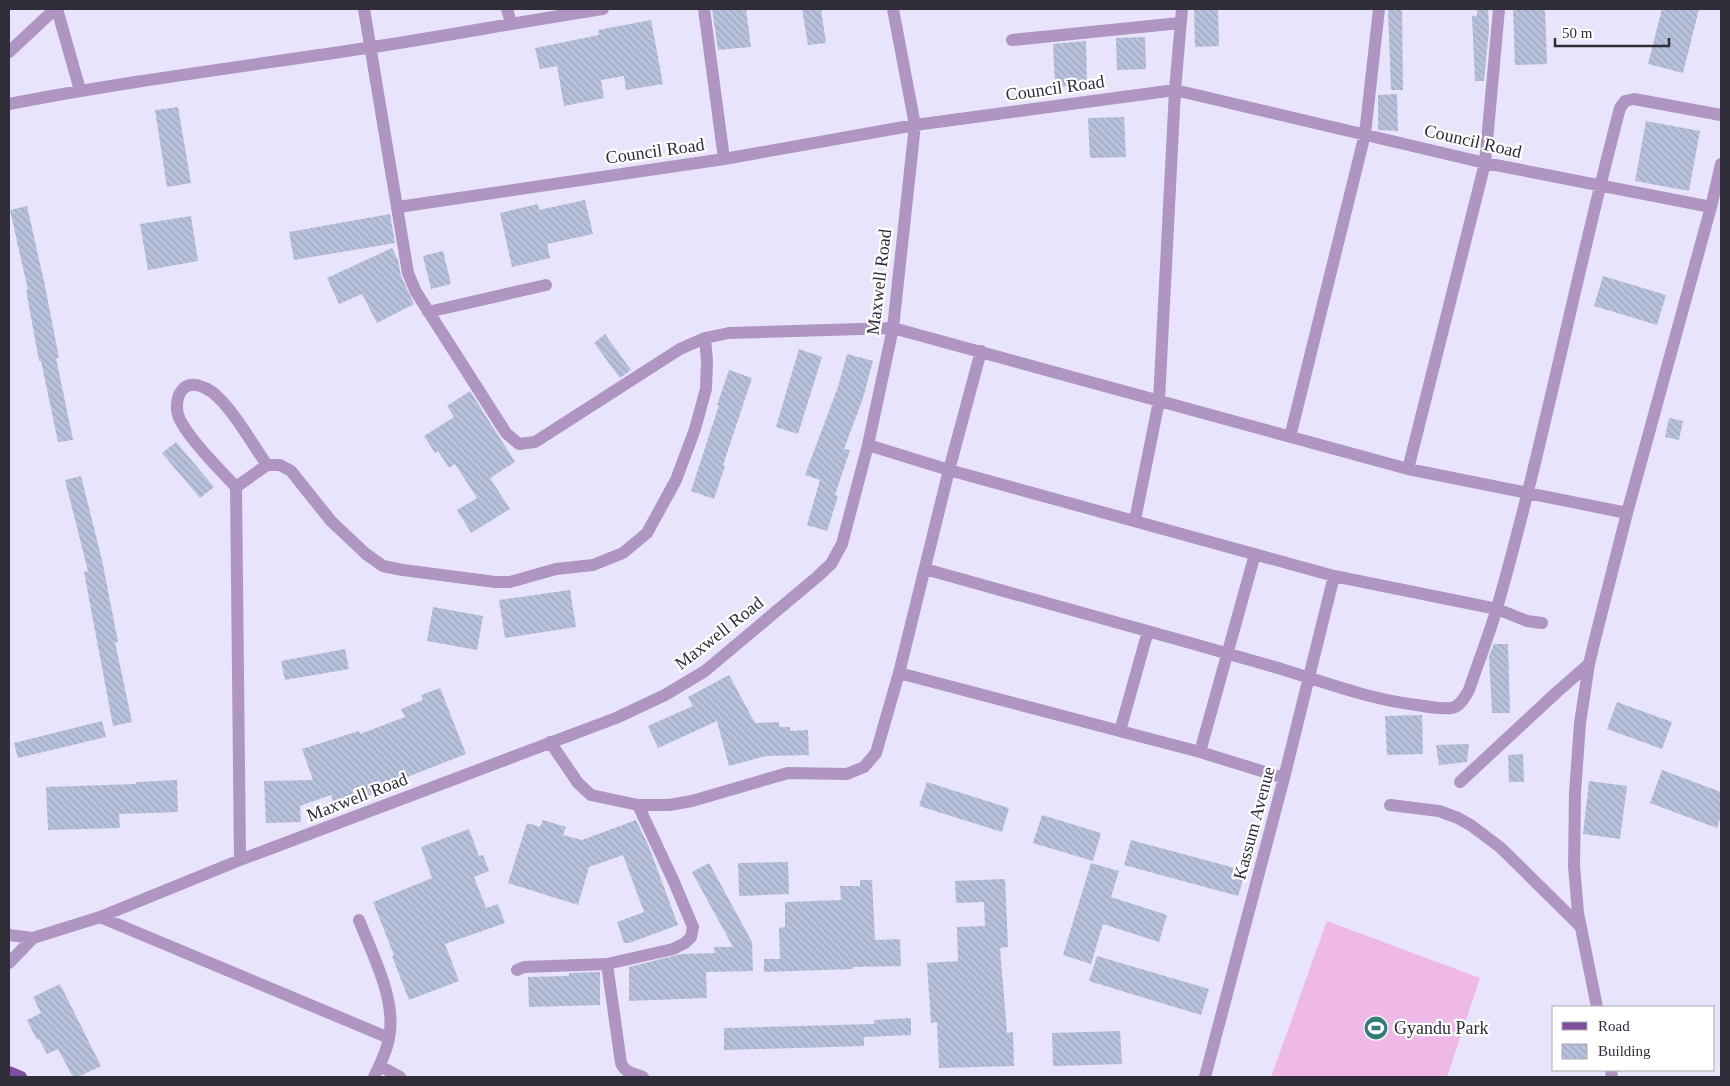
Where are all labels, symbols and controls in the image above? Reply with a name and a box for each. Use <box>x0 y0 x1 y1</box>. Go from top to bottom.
scale bar <box>1555 15 1669 47</box>
text: 50 m <box>1562 25 1593 41</box>
street label: Council Road <box>1004 71 1106 105</box>
street label: Council Road <box>1422 120 1524 162</box>
street label: Council Road <box>604 134 706 168</box>
street label: Maxwell Road <box>863 228 895 336</box>
street label: Maxwell Road <box>671 592 767 674</box>
street label: Kassum Avenue <box>1229 764 1279 882</box>
street label: Maxwell Road <box>304 769 410 825</box>
legend <box>1552 1006 1715 1071</box>
sports icon: Gyandu Park <box>1363 1015 1389 1041</box>
place label: Gyandu Park <box>1394 1018 1488 1038</box>
text: Road <box>1598 1018 1630 1034</box>
text: Building <box>1598 1043 1651 1059</box>

